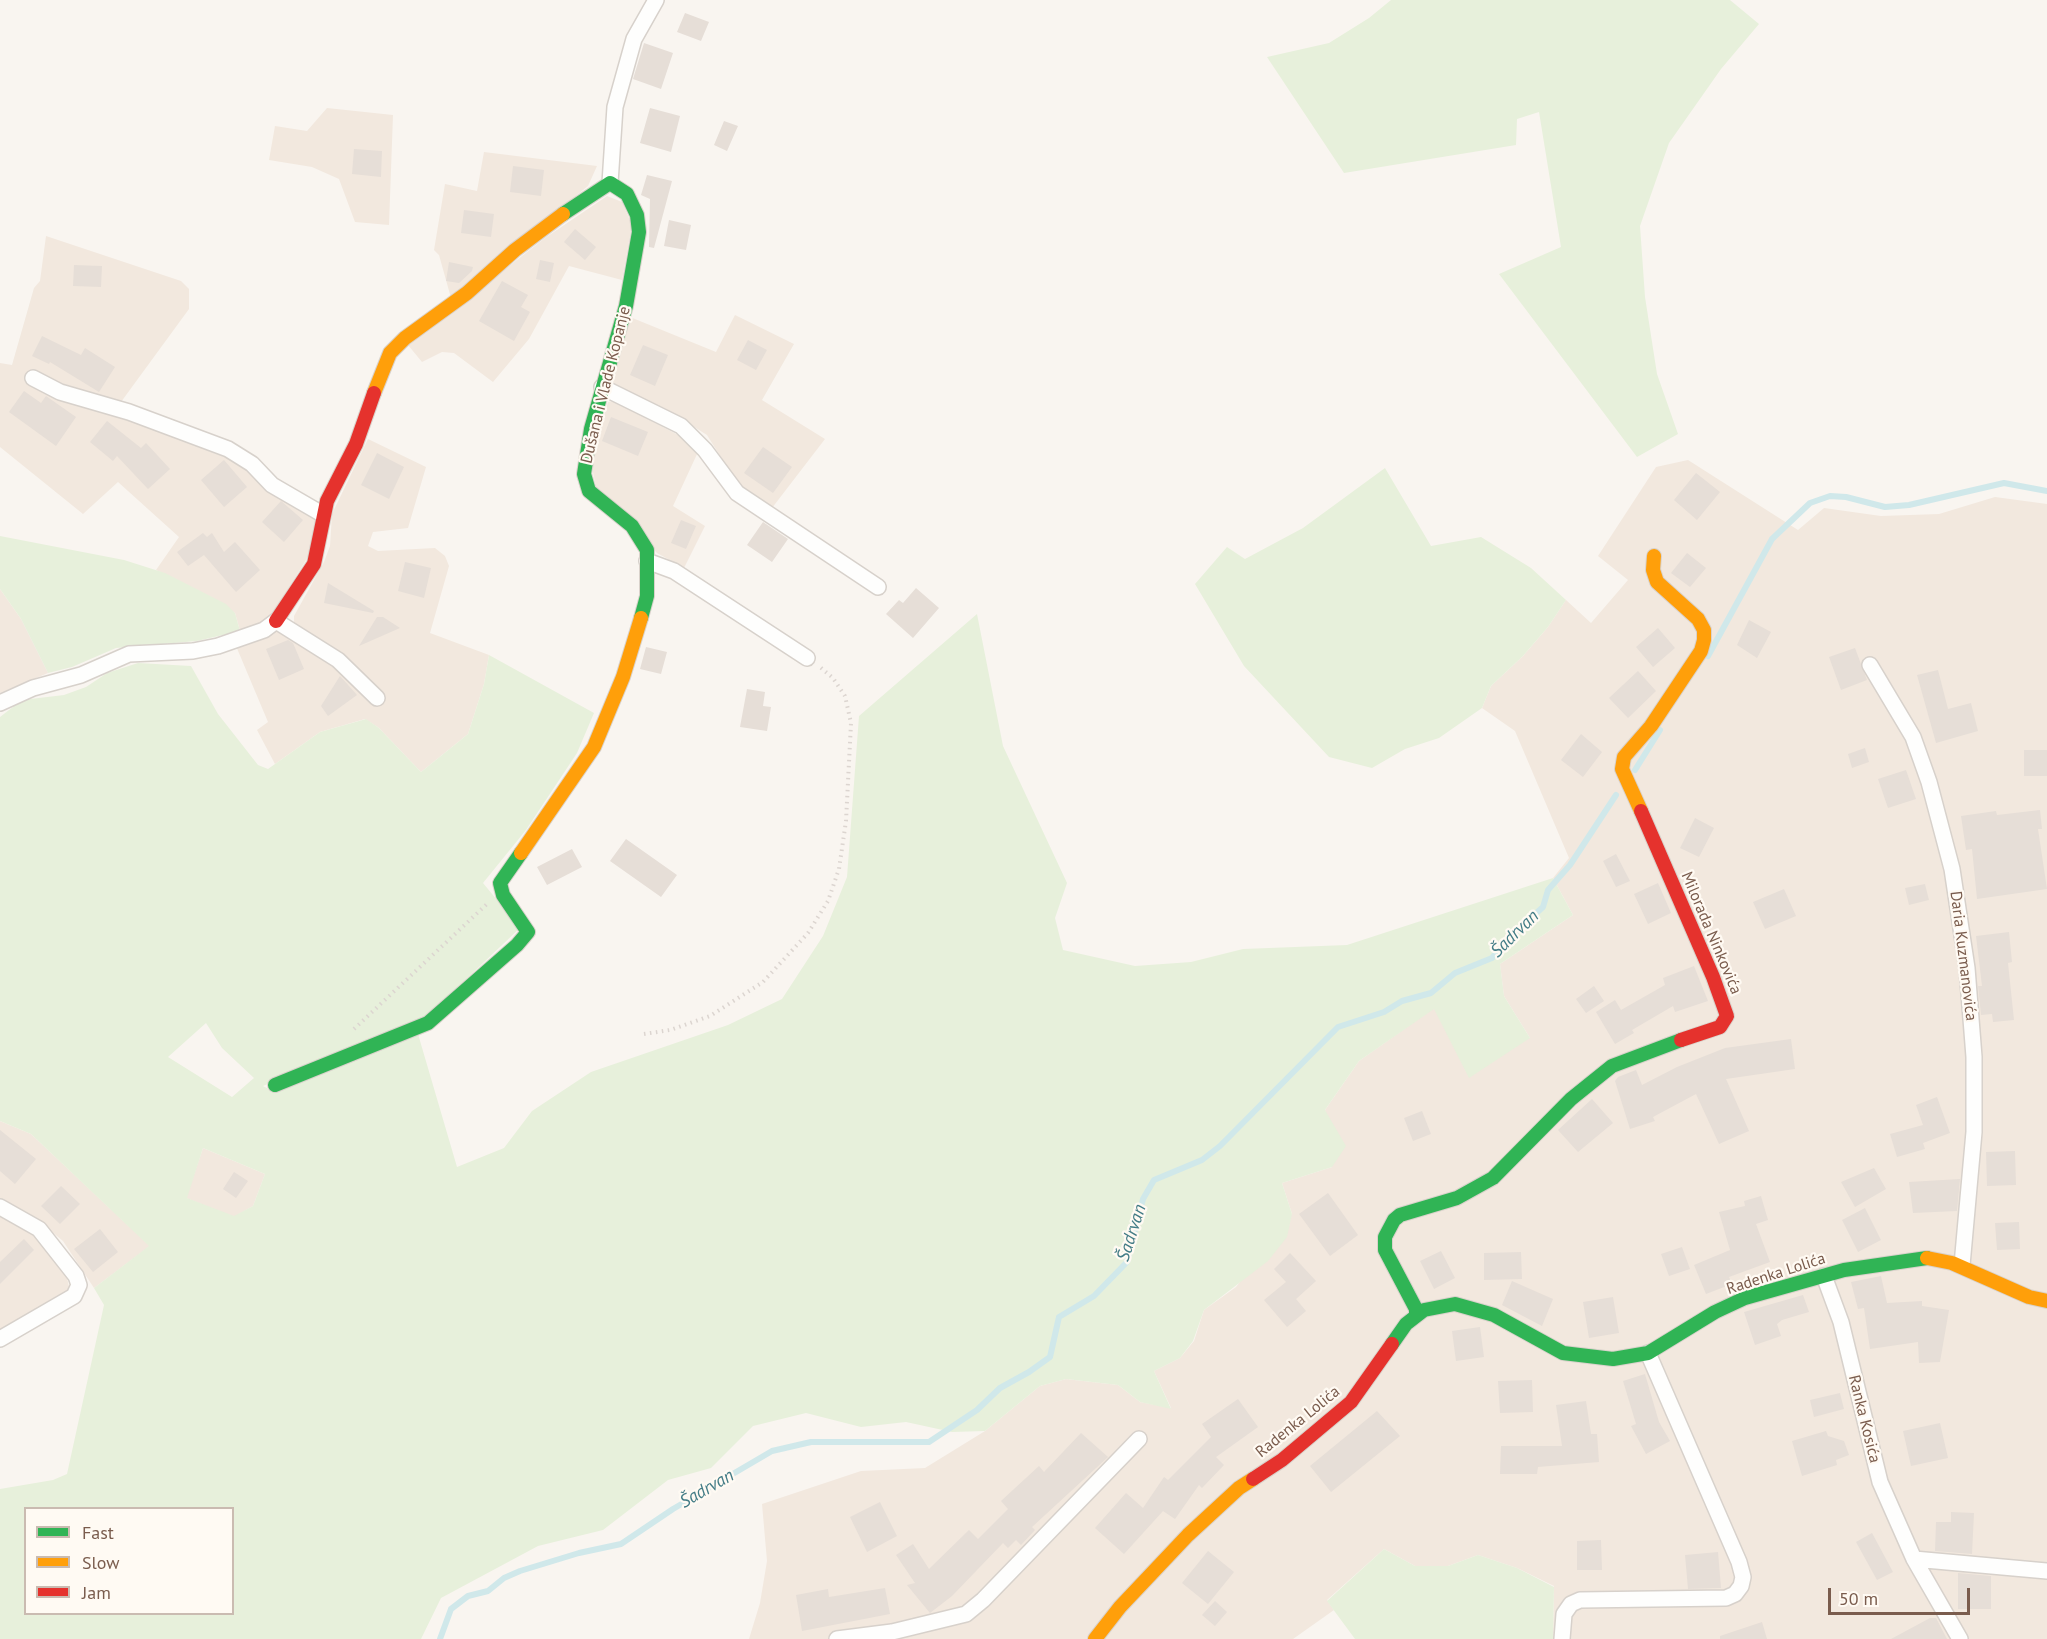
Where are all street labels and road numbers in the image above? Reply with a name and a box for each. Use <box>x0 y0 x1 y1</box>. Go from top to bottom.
street label: Dušana i Vlade Kopanje <box>577 304 635 466</box>
street label: Milorada Ninkovića <box>1677 869 1745 997</box>
street label: Daria Kuzmanovića <box>1946 890 1980 1022</box>
street label: Radenka Lolića <box>1724 1249 1828 1299</box>
street label: Ranka Kosića <box>1844 1373 1884 1465</box>
street label: Radenka Lolića <box>1252 1382 1344 1462</box>

